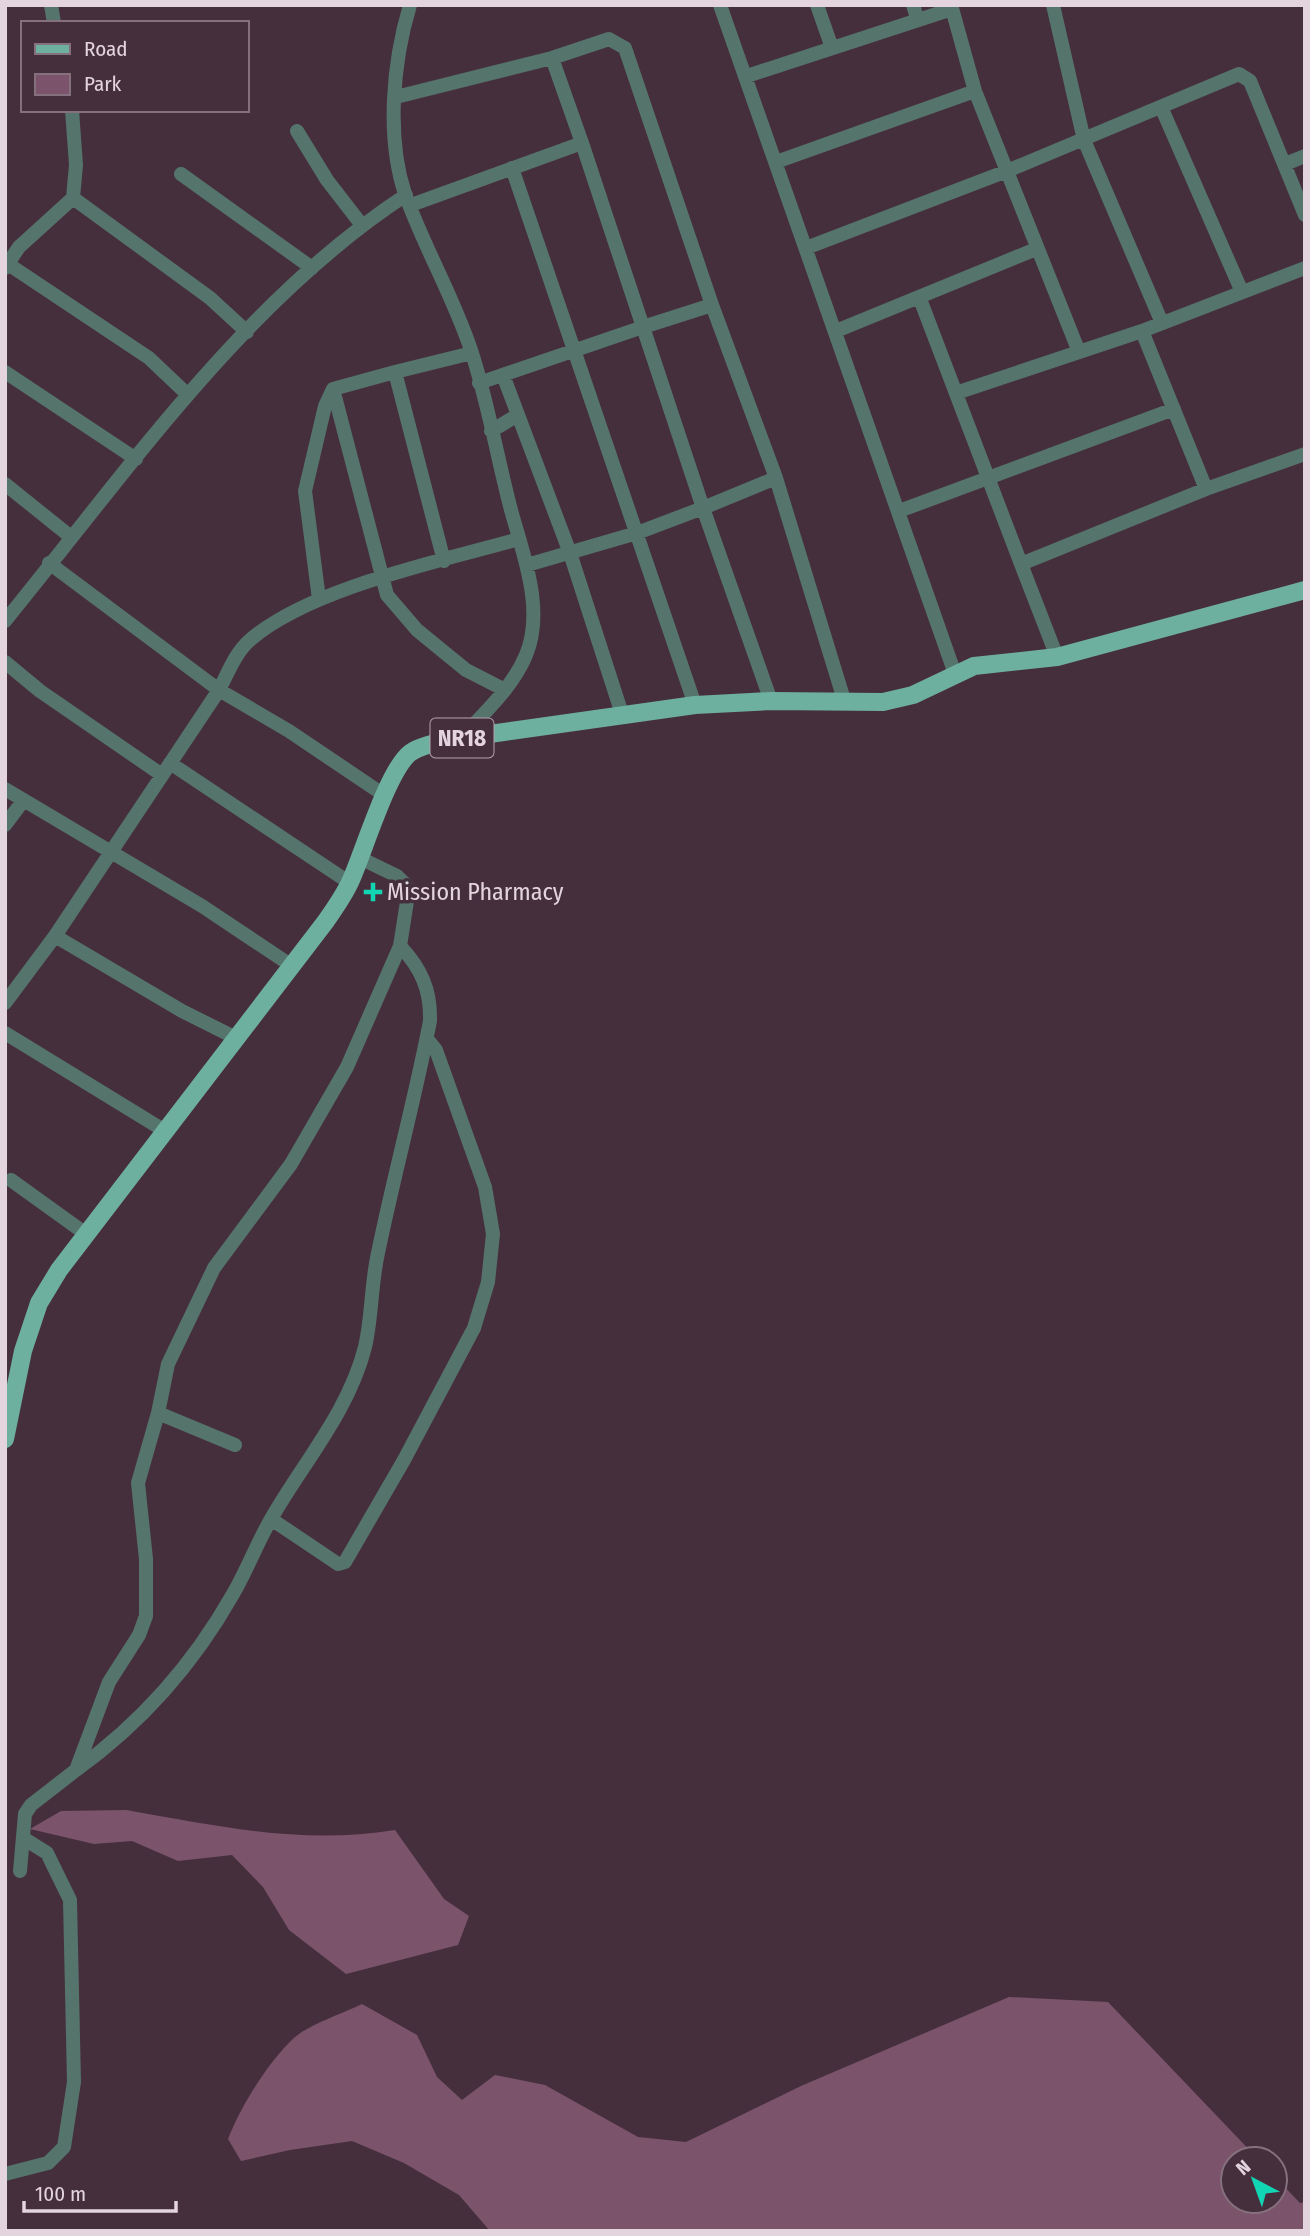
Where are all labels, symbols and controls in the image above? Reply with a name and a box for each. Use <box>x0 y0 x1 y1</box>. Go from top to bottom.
legend <box>21 21 248 112</box>
text: Road <box>84 36 128 62</box>
text: Park <box>84 71 122 97</box>
road number: NR18 <box>430 718 494 758</box>
place label: Mission Pharmacy <box>387 878 564 906</box>
marker: Mission Pharmacy <box>365 884 381 900</box>
north arrow <box>1219 2145 1289 2215</box>
text: N <box>1231 2155 1255 2180</box>
scale bar <box>24 2170 177 2214</box>
text: 100 m <box>35 2181 86 2207</box>

